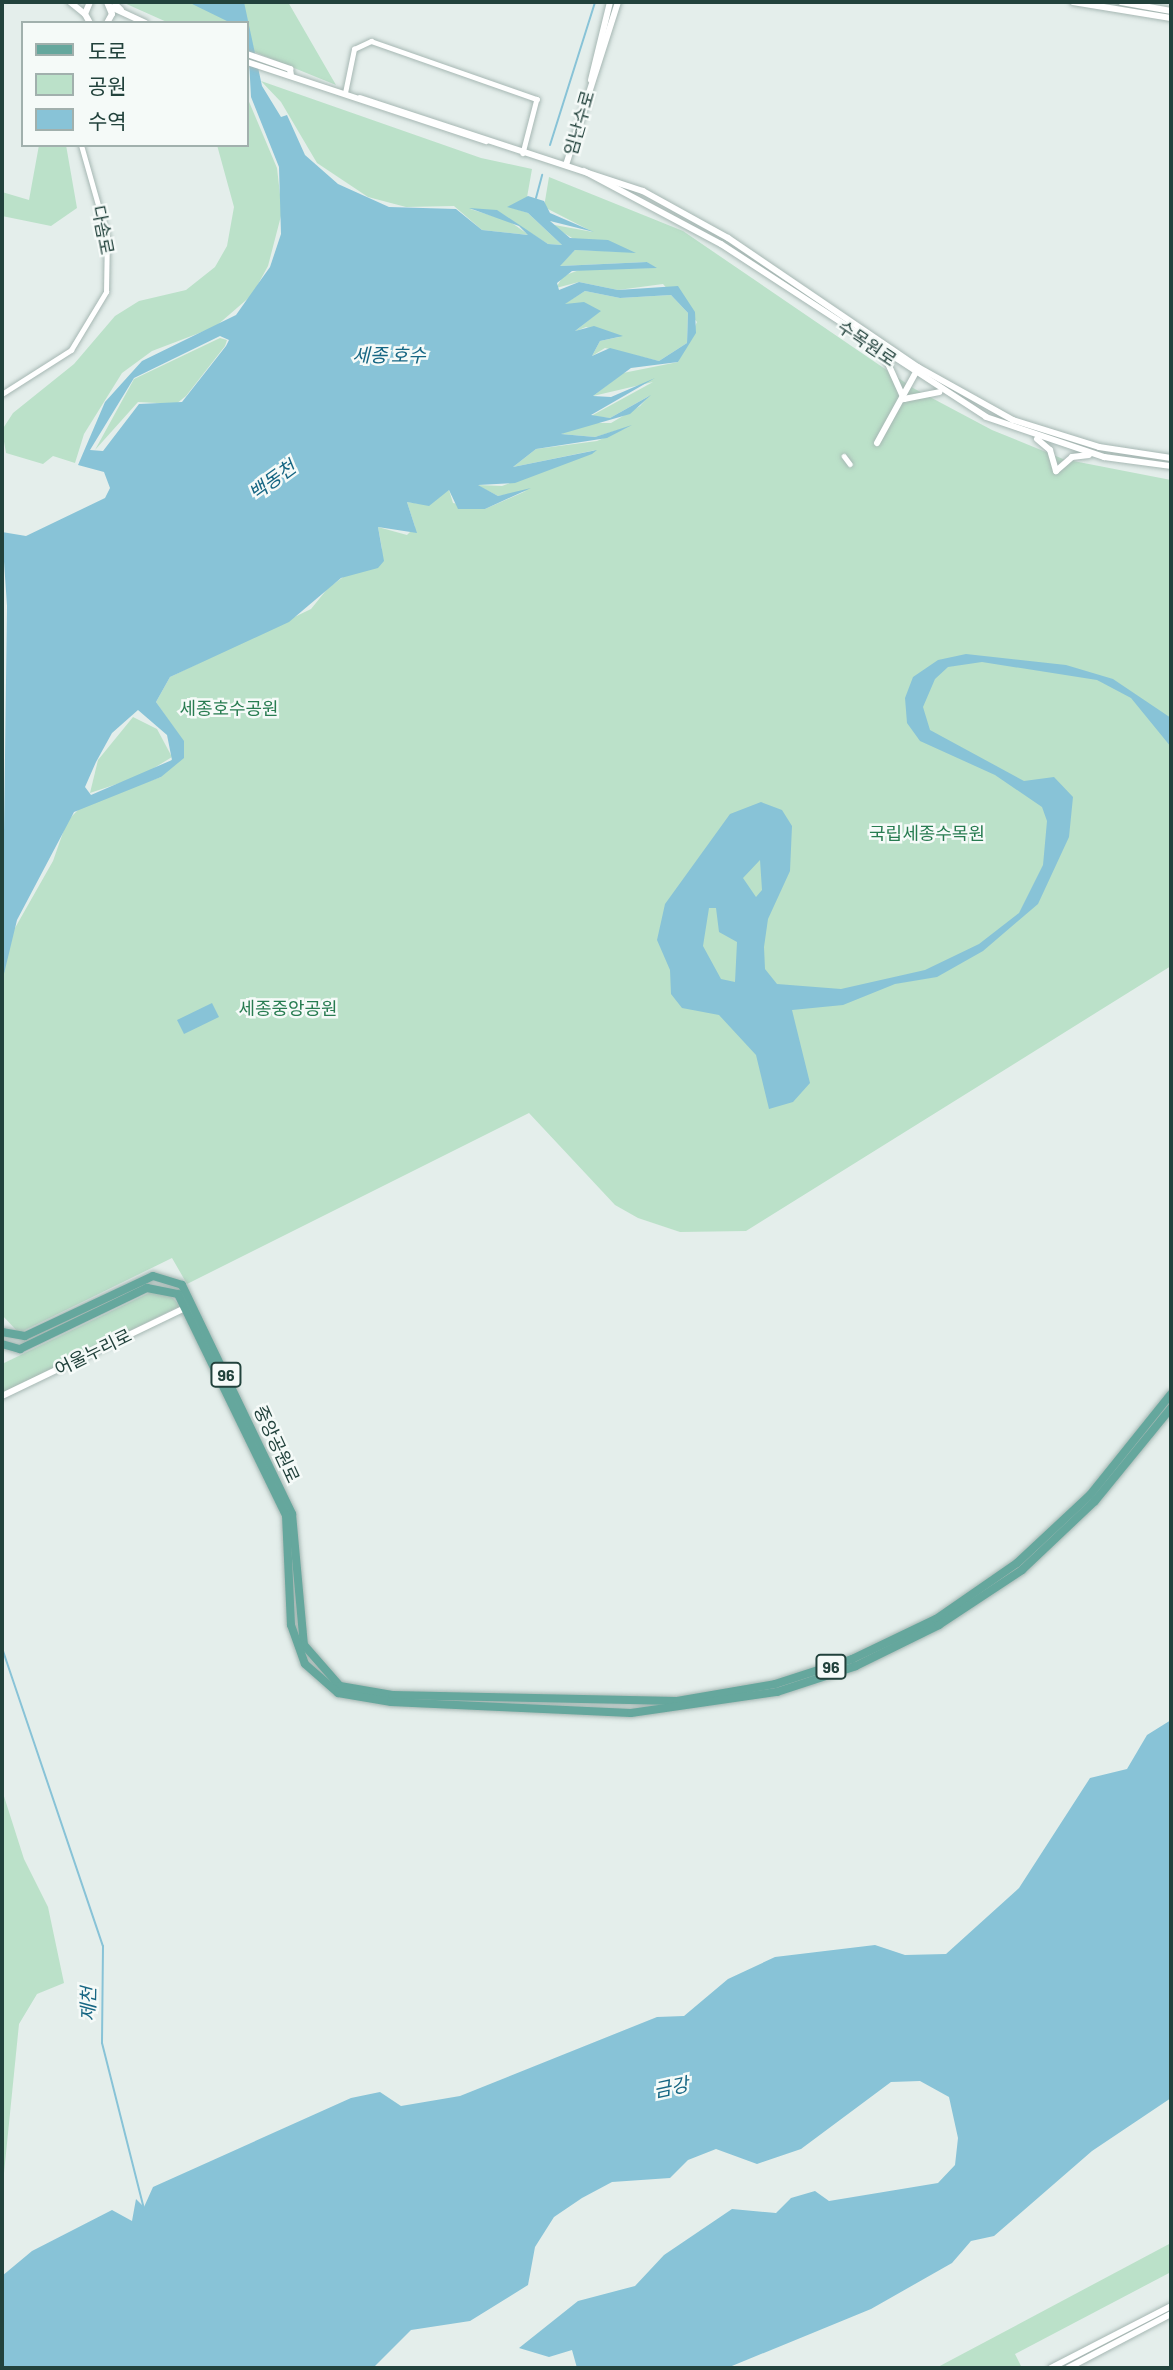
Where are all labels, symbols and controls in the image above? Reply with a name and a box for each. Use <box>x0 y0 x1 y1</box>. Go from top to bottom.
legend <box>21 21 248 147</box>
text: 도로 <box>88 38 127 63</box>
text: 공원 <box>88 73 127 98</box>
street label: 임난수로 <box>559 88 599 158</box>
text: 수역 <box>88 108 127 133</box>
street label: 다솜로 <box>88 204 118 256</box>
street label: 수목원로 <box>834 316 900 370</box>
water label: 세종 호수 <box>352 344 426 366</box>
water label: 백동천 <box>244 455 300 505</box>
park label: 세종호수공원 <box>179 697 279 719</box>
park label: 국립세종수목원 <box>869 822 985 844</box>
park label: 세종중앙공원 <box>238 997 338 1019</box>
street label: 어울누리로 <box>51 1324 135 1380</box>
road number: 96 <box>210 1362 242 1387</box>
street label: 중앙공원로 <box>250 1402 304 1486</box>
road number: 96 <box>815 1654 847 1680</box>
water label: 제천 <box>76 1986 100 2022</box>
water label: 금강 <box>652 2072 690 2102</box>

